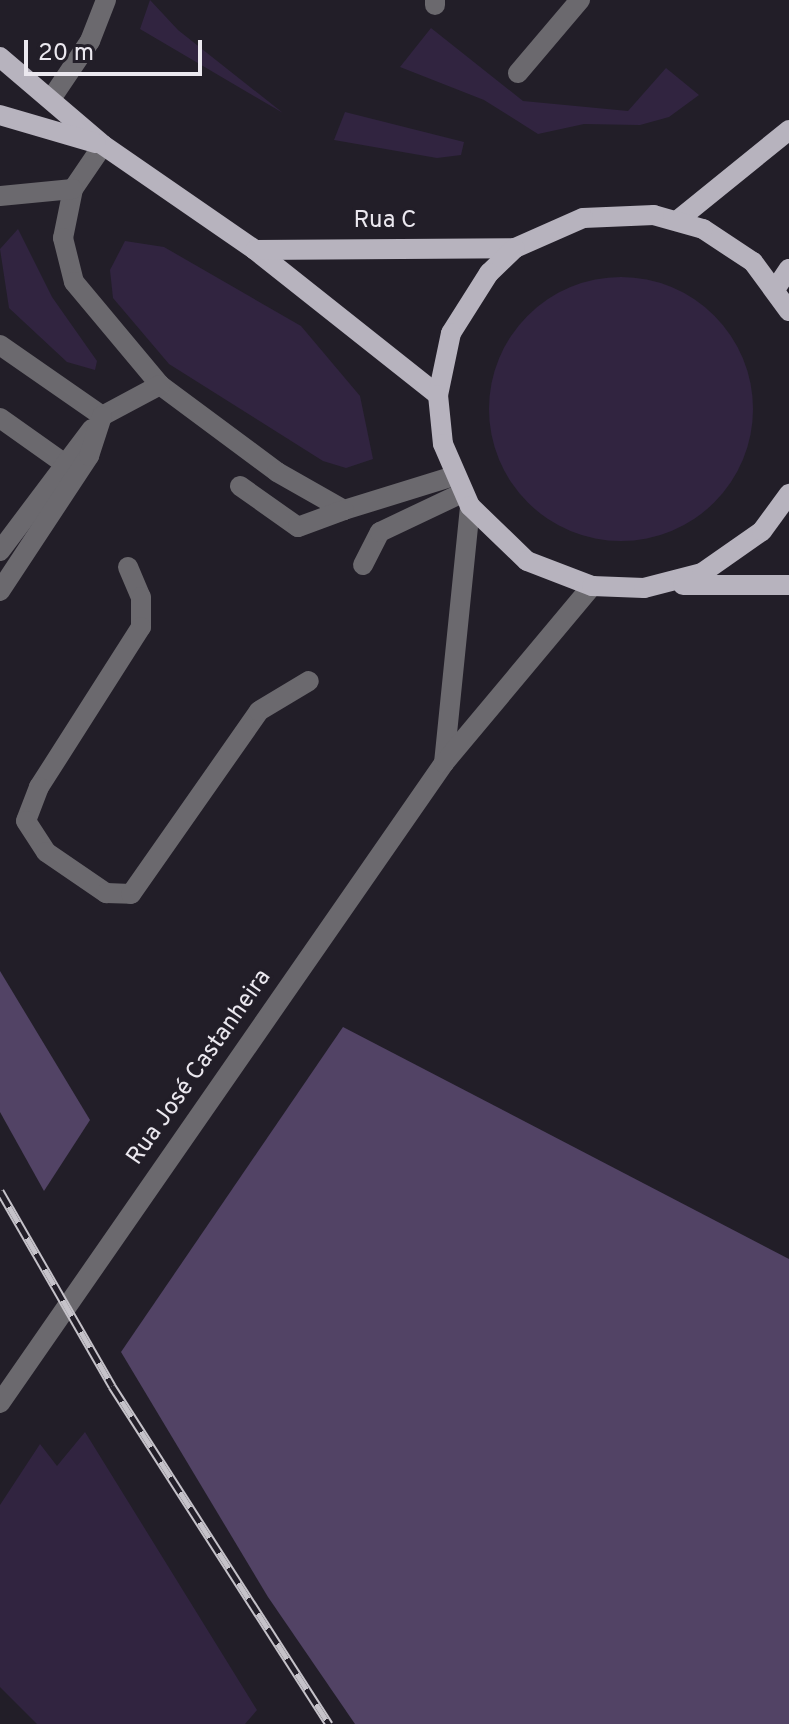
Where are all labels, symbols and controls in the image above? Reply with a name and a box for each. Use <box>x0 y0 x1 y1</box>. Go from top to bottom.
scale bar <box>28 24 206 74</box>
text: 20 m <box>38 39 94 69</box>
street label: Rua C <box>353 208 417 236</box>
street label: Rua José Castanheira <box>122 965 278 1171</box>

